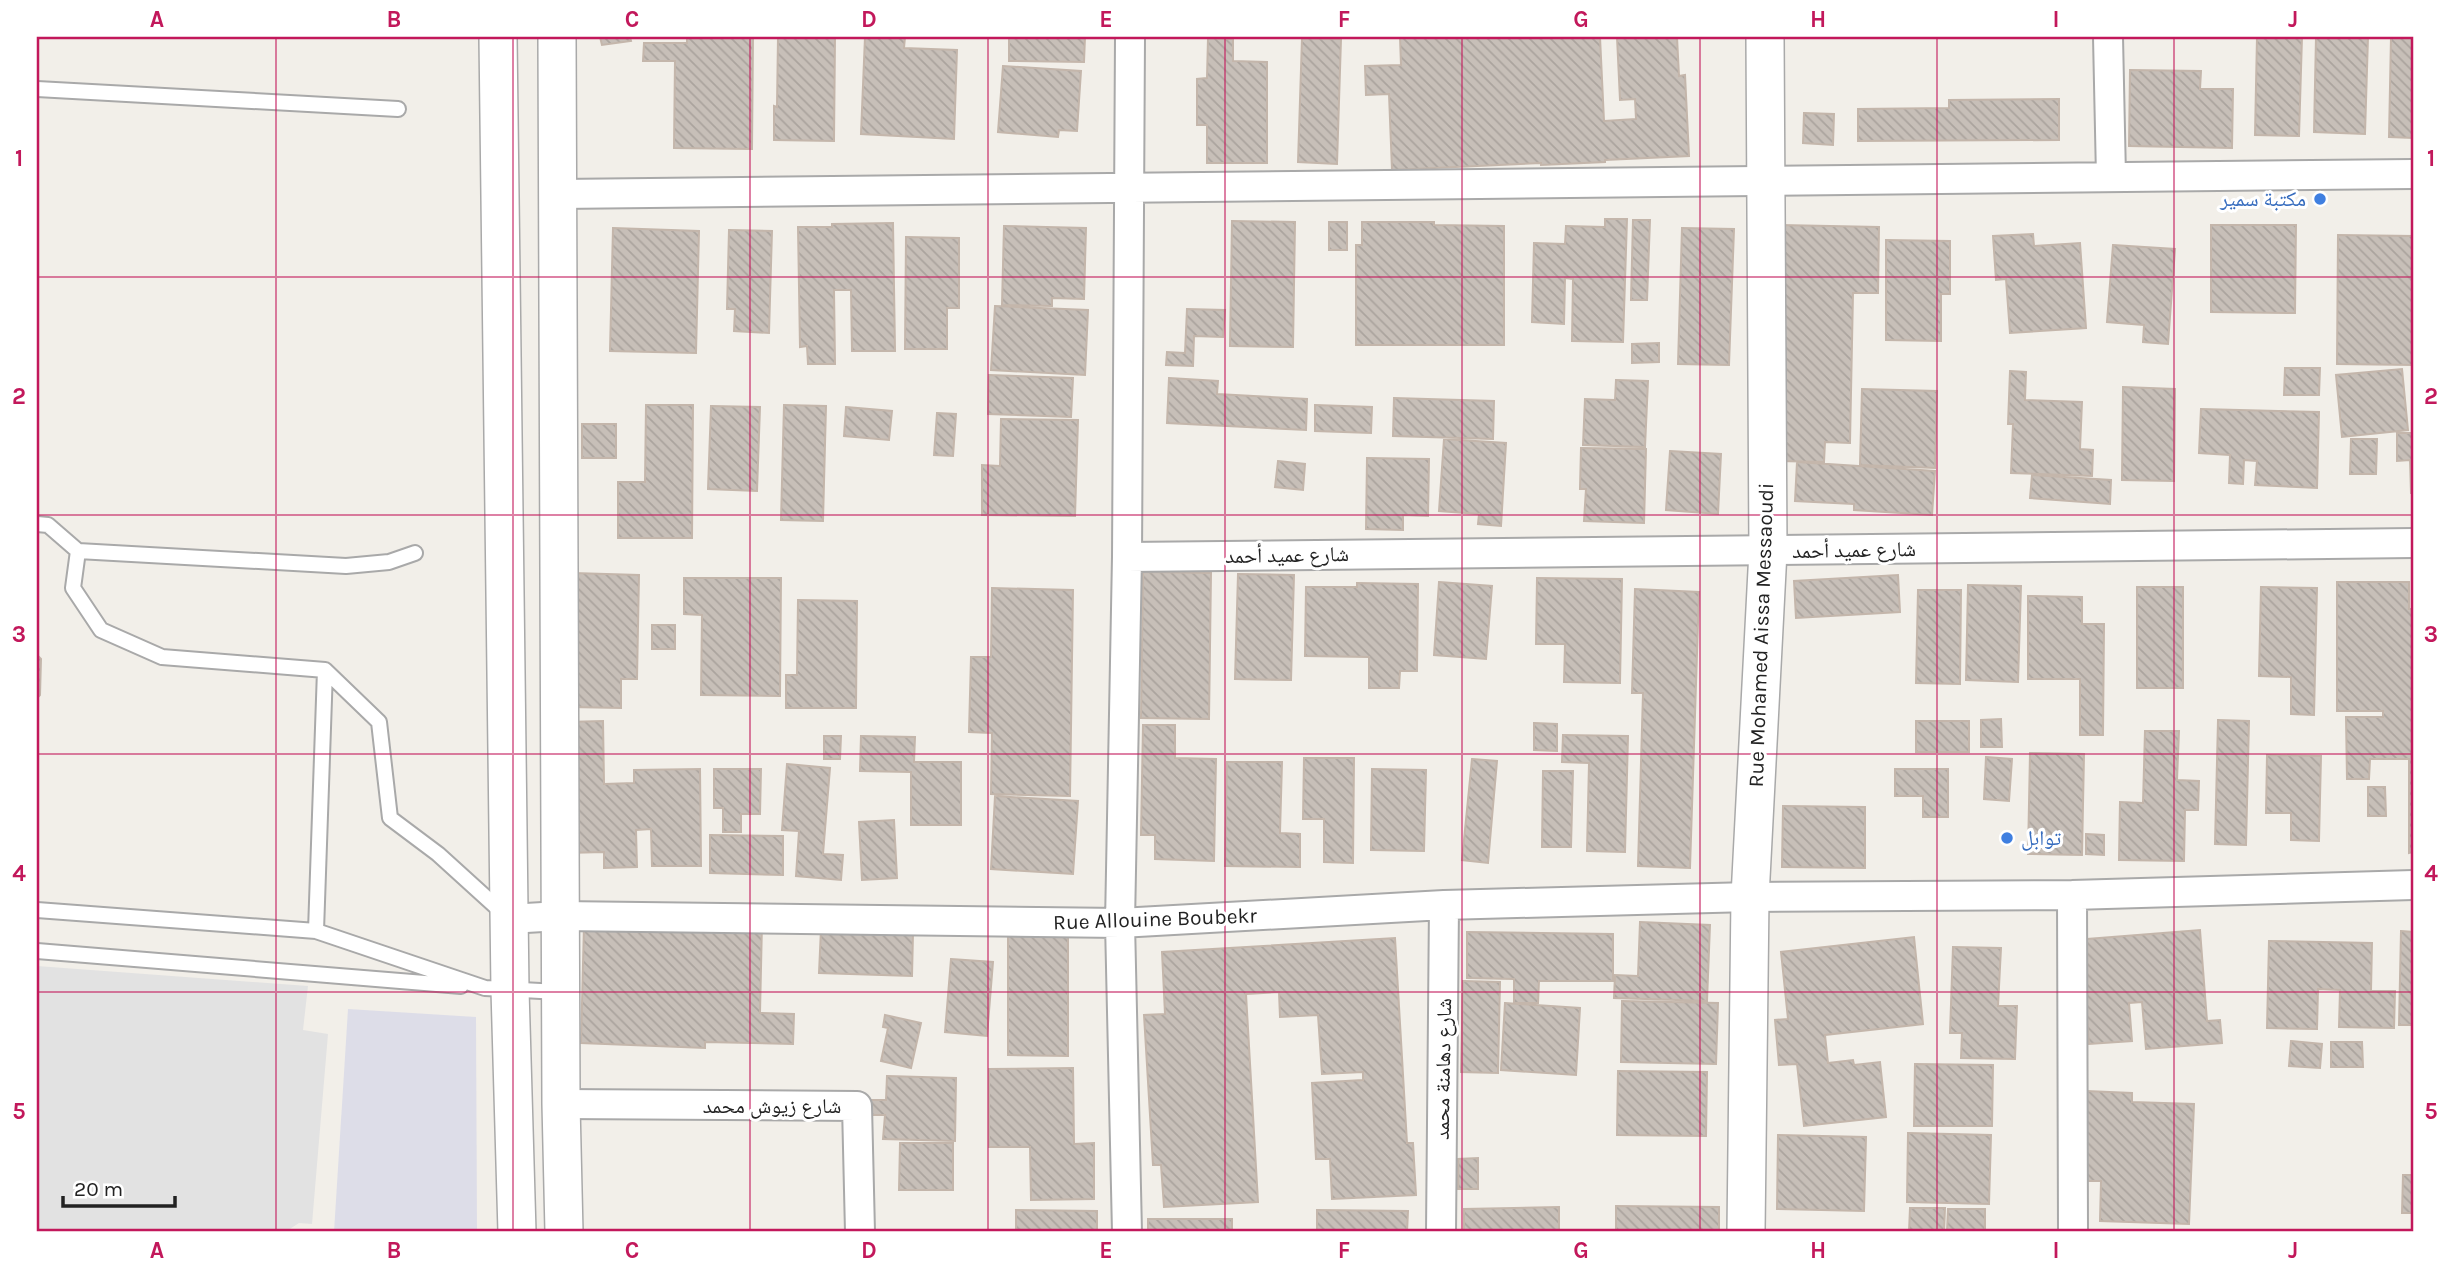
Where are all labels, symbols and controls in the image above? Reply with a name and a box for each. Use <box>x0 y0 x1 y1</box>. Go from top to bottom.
text: A <box>150 6 164 33</box>
text: B <box>387 6 401 33</box>
text: C <box>625 6 639 33</box>
text: D <box>861 6 877 33</box>
text: E <box>1099 6 1113 33</box>
text: F <box>1338 6 1350 33</box>
text: G <box>1573 6 1589 33</box>
text: H <box>1810 6 1826 33</box>
text: I <box>2052 6 2060 33</box>
text: J <box>2288 6 2298 33</box>
text: 1 <box>15 145 23 172</box>
text: 1 <box>2427 145 2435 172</box>
place label: مكتبة سمير <box>2219 187 2306 211</box>
marker: مكتبة سمير <box>2312 191 2328 207</box>
text: 2 <box>12 383 26 410</box>
text: 2 <box>2424 383 2438 410</box>
street label: Rue Mohamed Aissa Messaoudi <box>1744 482 1778 788</box>
street label: شارع عميد أحمد <box>1792 536 1916 564</box>
street label: شارع عميد أحمد <box>1225 541 1349 569</box>
text: 3 <box>12 621 26 648</box>
text: 3 <box>2424 621 2438 648</box>
place label: توابل <box>2021 826 2061 851</box>
marker: توابل <box>1999 830 2015 846</box>
text: 4 <box>12 860 26 887</box>
text: 4 <box>2424 860 2438 887</box>
street label: Rue Allouine Boubekr <box>1053 903 1258 935</box>
street label: شارع دهامنة محمد <box>1430 998 1457 1140</box>
street label: شارع زيوش محمد <box>703 1094 841 1119</box>
text: 5 <box>12 1098 26 1125</box>
text: 5 <box>2424 1098 2438 1125</box>
scale bar <box>63 1164 175 1208</box>
text: 20 m <box>74 1177 123 1201</box>
text: A <box>150 1237 164 1264</box>
text: B <box>387 1237 401 1264</box>
text: C <box>625 1237 639 1264</box>
text: D <box>861 1237 877 1264</box>
text: E <box>1099 1237 1113 1264</box>
text: F <box>1338 1237 1350 1264</box>
text: G <box>1573 1237 1589 1264</box>
text: H <box>1810 1237 1826 1264</box>
text: I <box>2052 1237 2060 1264</box>
text: J <box>2288 1237 2298 1264</box>

